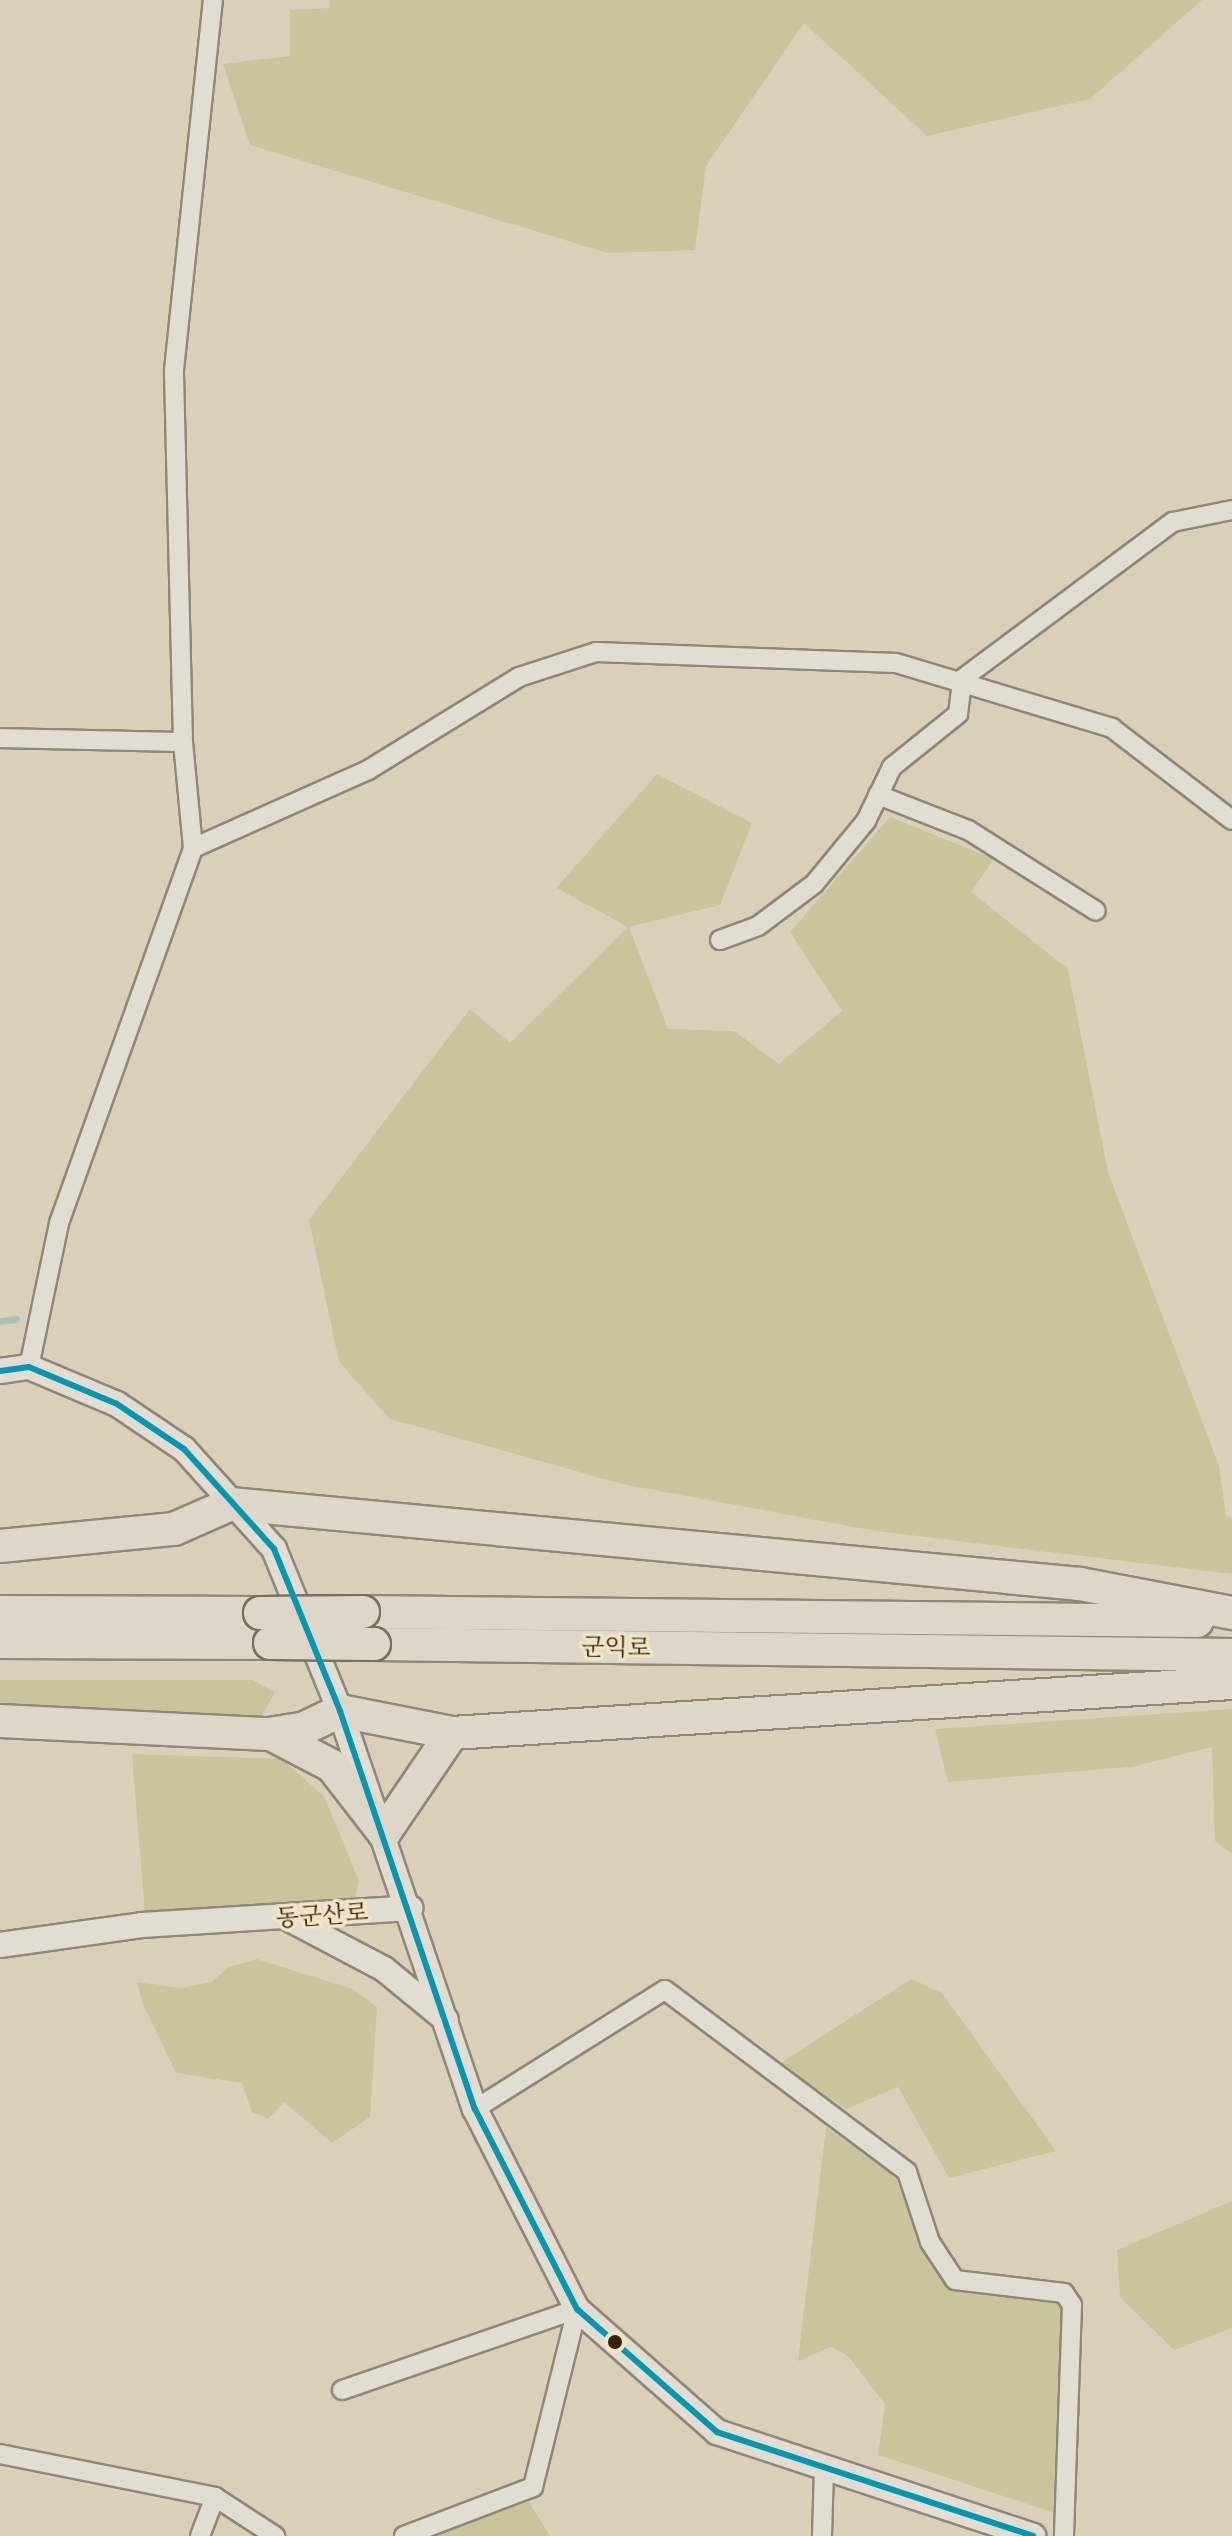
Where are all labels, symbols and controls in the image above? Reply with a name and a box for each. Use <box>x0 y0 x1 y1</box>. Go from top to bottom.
street label: 군익로 <box>581 1632 651 1662</box>
street label: 동군산로 <box>275 1897 369 1933</box>
unlabelled marker <box>607 2334 623 2350</box>

